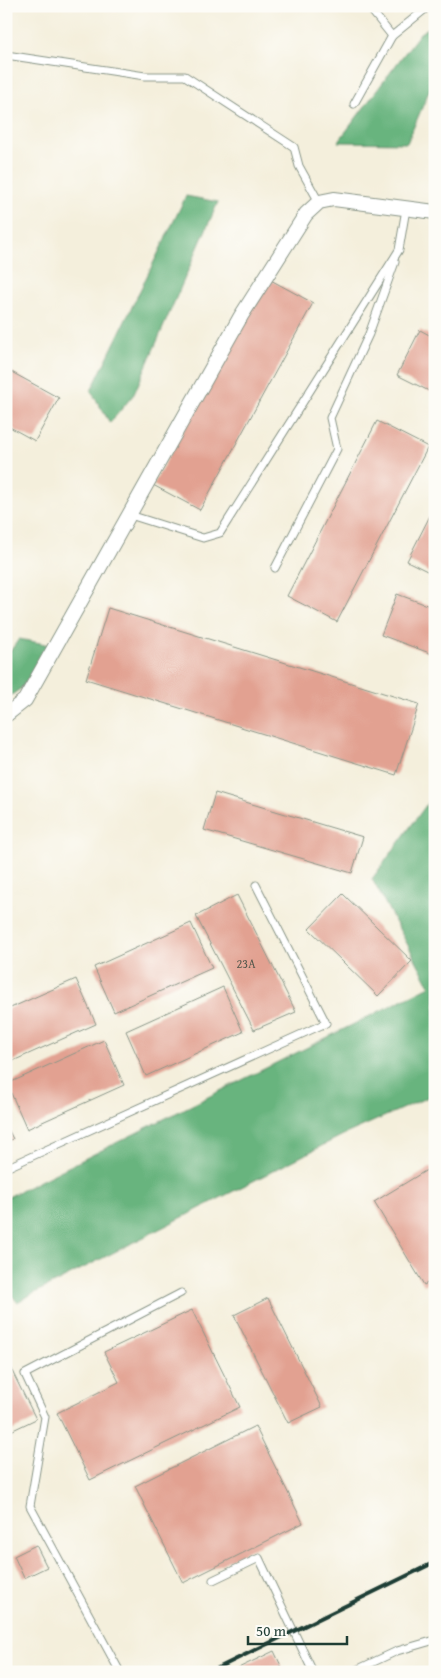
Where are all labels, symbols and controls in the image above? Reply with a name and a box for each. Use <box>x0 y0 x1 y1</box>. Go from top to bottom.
house number: 23А <box>237 955 256 972</box>
scale bar <box>248 1613 347 1645</box>
text: 50 m <box>256 1620 287 1641</box>

